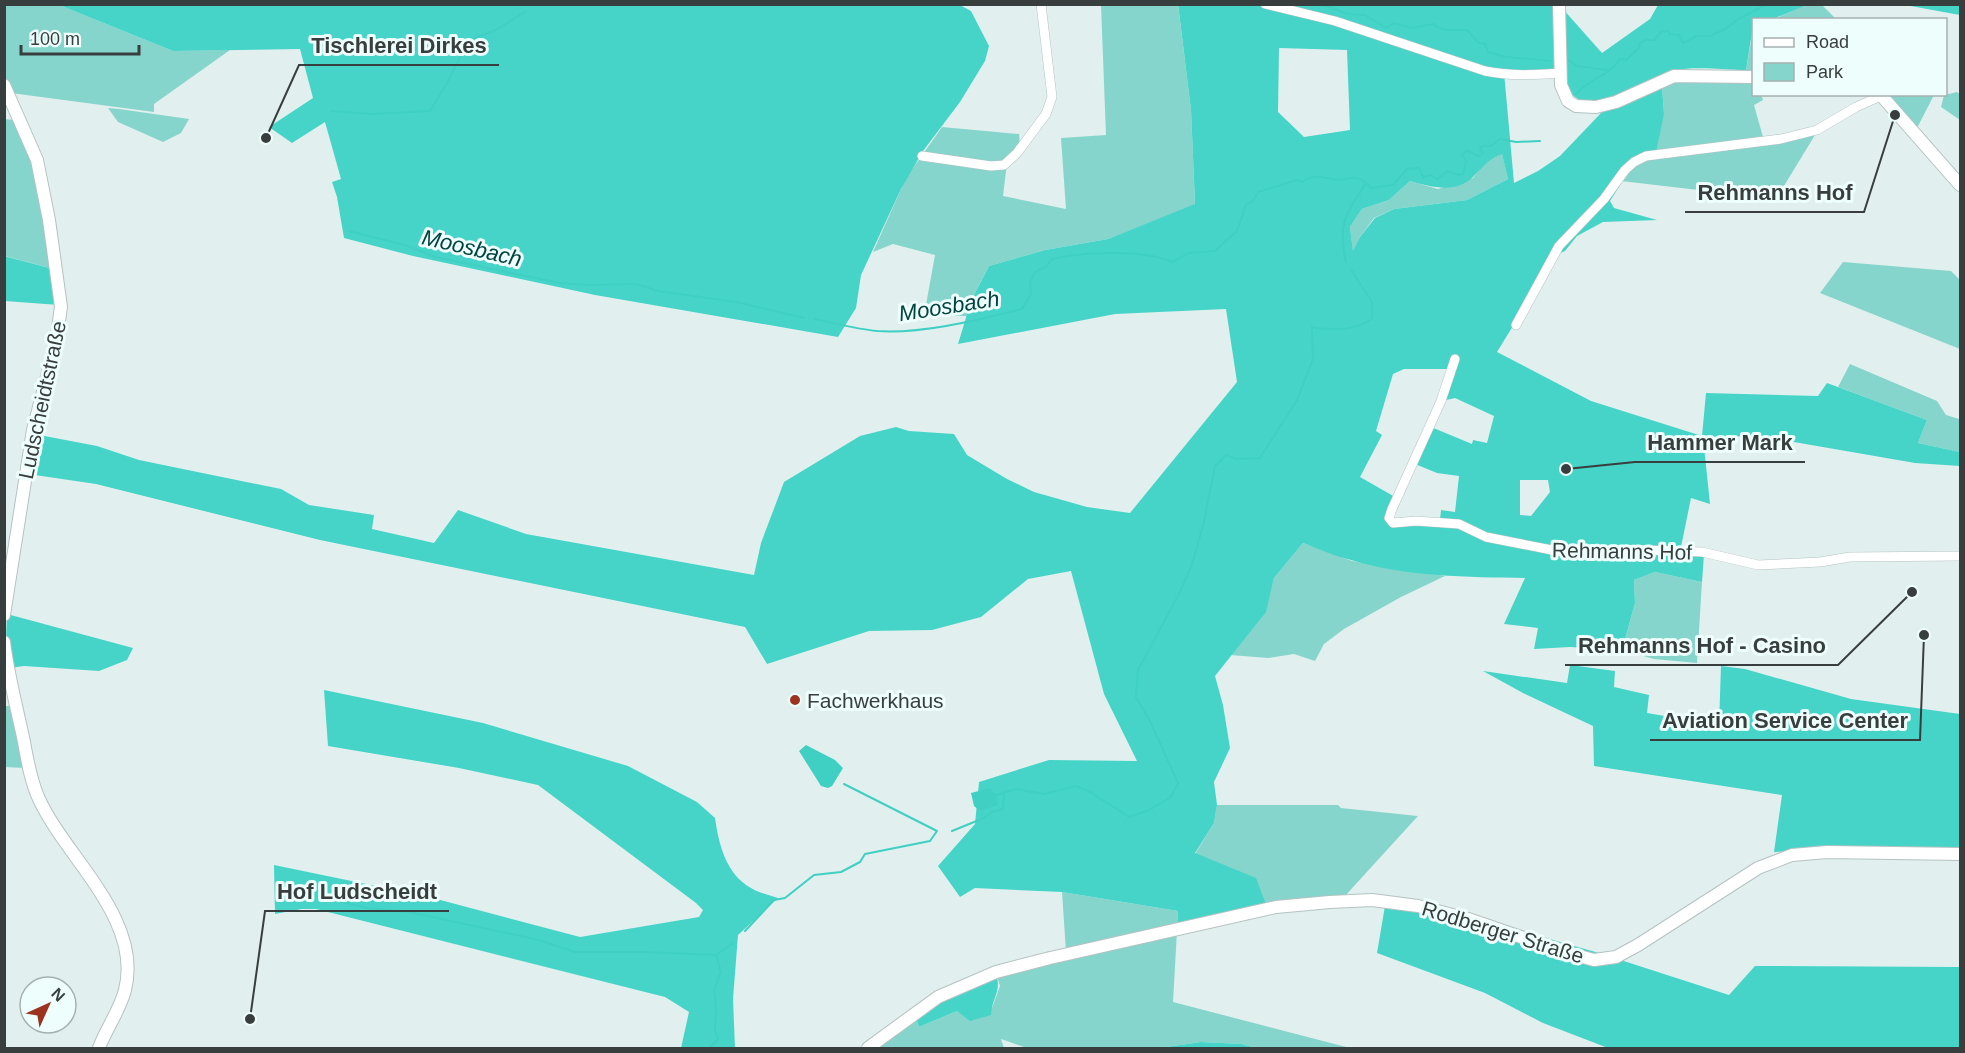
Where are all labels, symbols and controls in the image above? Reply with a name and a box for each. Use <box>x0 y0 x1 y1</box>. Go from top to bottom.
scale bar <box>21 18 140 56</box>
legend <box>1752 18 1947 96</box>
callout: Tischlerei Dirkes <box>299 25 499 65</box>
text: 100 m <box>30 29 80 49</box>
text: Road <box>1806 32 1849 52</box>
text: Tischlerei Dirkes <box>311 33 487 58</box>
text: Park <box>1806 62 1844 82</box>
callout: Rehmanns Hof <box>1685 172 1864 212</box>
text: Rehmanns Hof <box>1697 180 1853 205</box>
water label: Moosbach <box>420 224 524 272</box>
water label: Moosbach <box>897 286 1001 326</box>
street label: Ludscheidtstraße <box>14 319 70 481</box>
callout: Hammer Mark <box>1635 422 1805 462</box>
text: Hammer Mark <box>1647 430 1794 455</box>
street label: Rehmanns Hof <box>1552 538 1692 564</box>
callout: Rehmanns Hof - Casino <box>1565 625 1838 665</box>
text: Rehmanns Hof - Casino <box>1578 633 1826 658</box>
place label: Fachwerkhaus <box>807 689 944 712</box>
marker: Fachwerkhaus <box>788 693 802 707</box>
callout: Aviation Service Center <box>1650 700 1920 740</box>
text: Aviation Service Center <box>1662 708 1909 733</box>
callout: Hof Ludscheidt <box>265 871 449 911</box>
text: Hof Ludscheidt <box>277 879 438 904</box>
street label: Rodberger Straße <box>1419 896 1587 968</box>
north arrow <box>18 975 78 1035</box>
text: N <box>48 985 68 1005</box>

